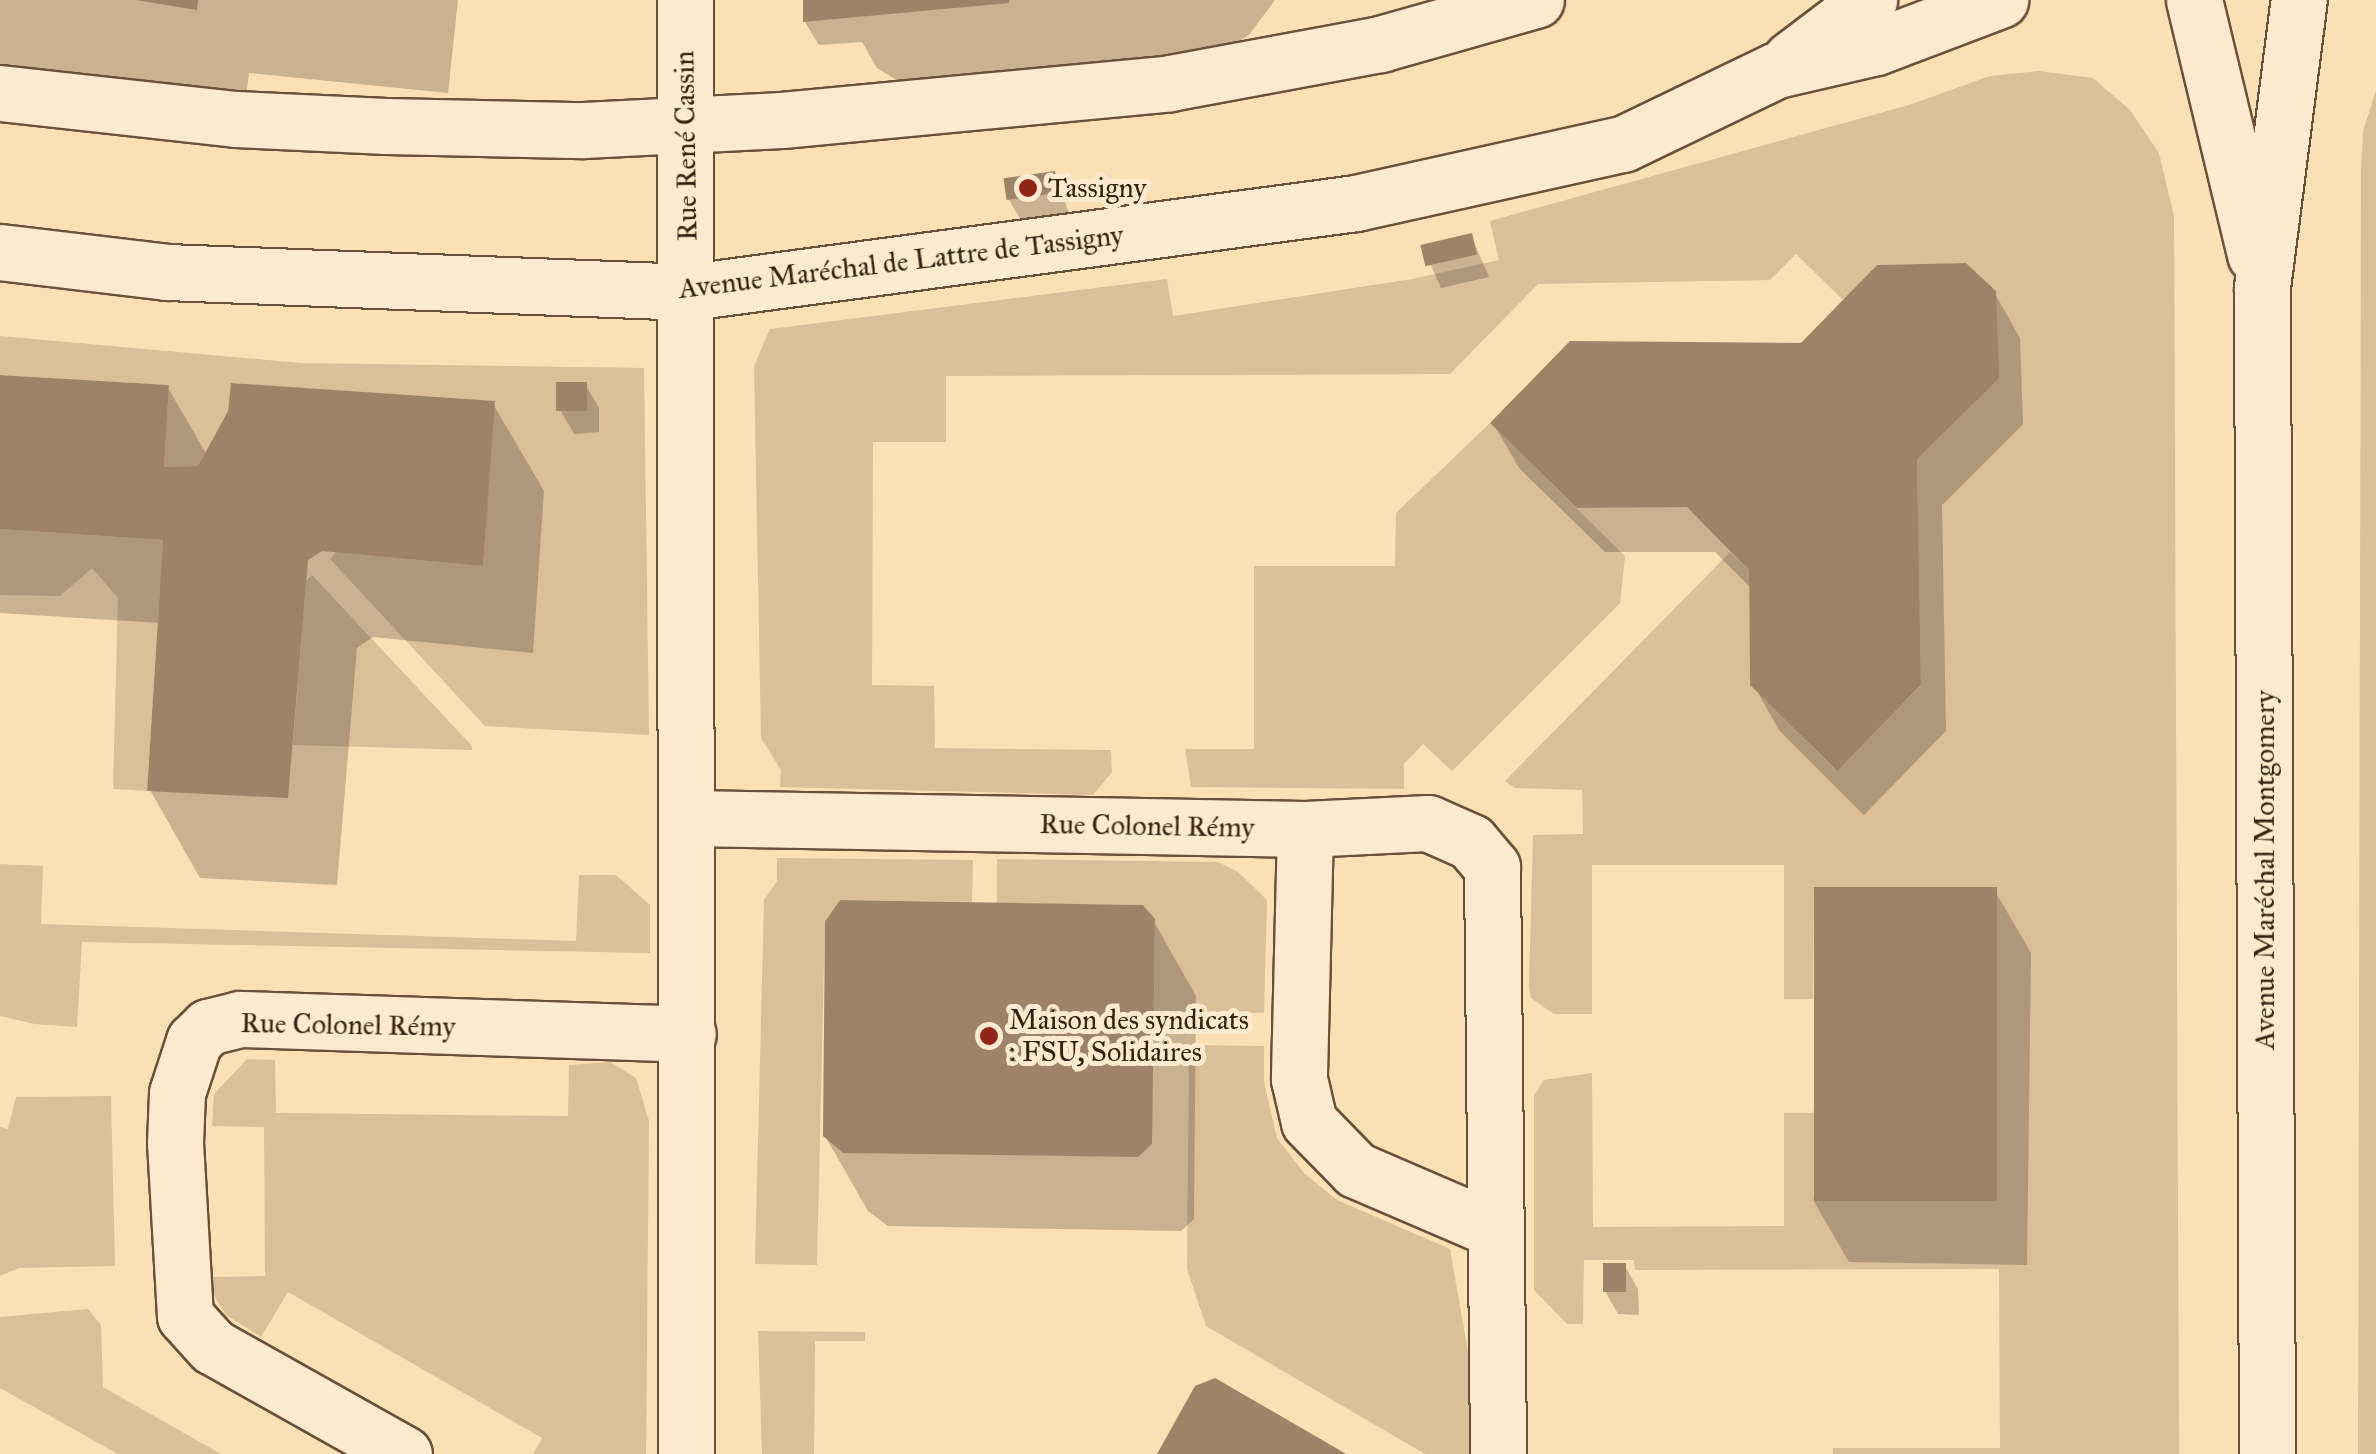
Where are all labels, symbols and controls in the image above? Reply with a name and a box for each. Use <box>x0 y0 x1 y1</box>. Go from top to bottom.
street label: Rue René Cassin <box>668 51 704 241</box>
place label: Tassigny <box>1048 171 1146 205</box>
marker: Tassigny <box>1017 177 1039 199</box>
street label: Avenue Maréchal de Lattre de Tassigny <box>677 218 1125 306</box>
street label: Avenue Maréchal Montgomery <box>2248 690 2282 1050</box>
street label: Rue Colonel Rémy <box>1039 807 1255 845</box>
place label: Maison des syndicats : FSU, Solidaires <box>1009 1003 1249 1069</box>
street label: Rue Colonel Rémy <box>240 1006 456 1044</box>
marker: Maison des syndicats : FSU, Solidaires <box>978 1025 1000 1047</box>

